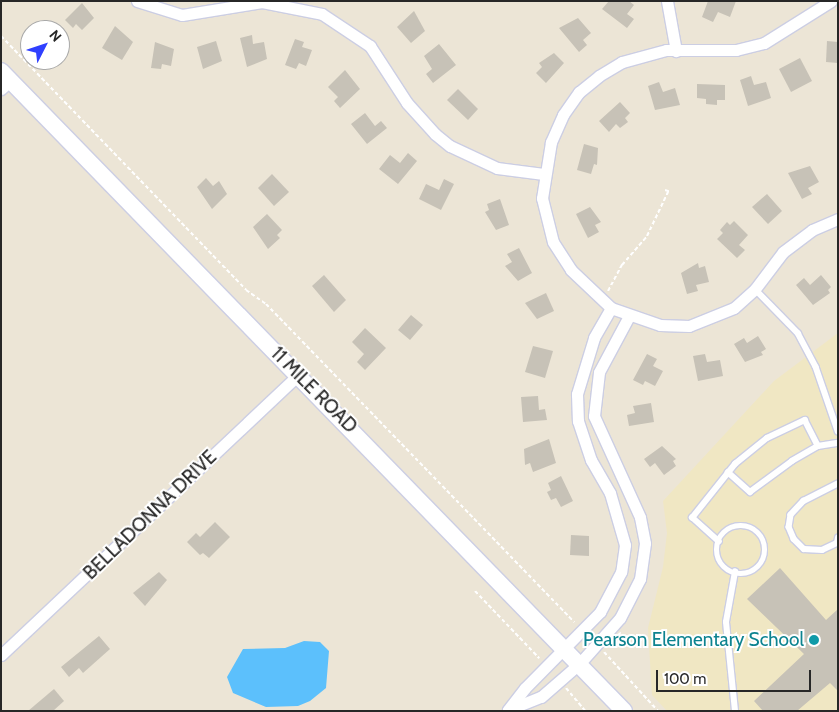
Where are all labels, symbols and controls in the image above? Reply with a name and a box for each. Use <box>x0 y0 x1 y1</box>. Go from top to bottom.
north arrow <box>20 20 70 70</box>
text: N <box>46 26 66 45</box>
street label: 11 MILE ROAD <box>266 342 362 438</box>
street label: BELLADONNA DRIVE <box>79 446 221 584</box>
place label: Pearson Elementary School <box>583 629 804 651</box>
marker: Pearson Elementary School <box>808 634 820 646</box>
scale bar <box>659 660 814 692</box>
text: 100 m <box>664 670 706 688</box>

